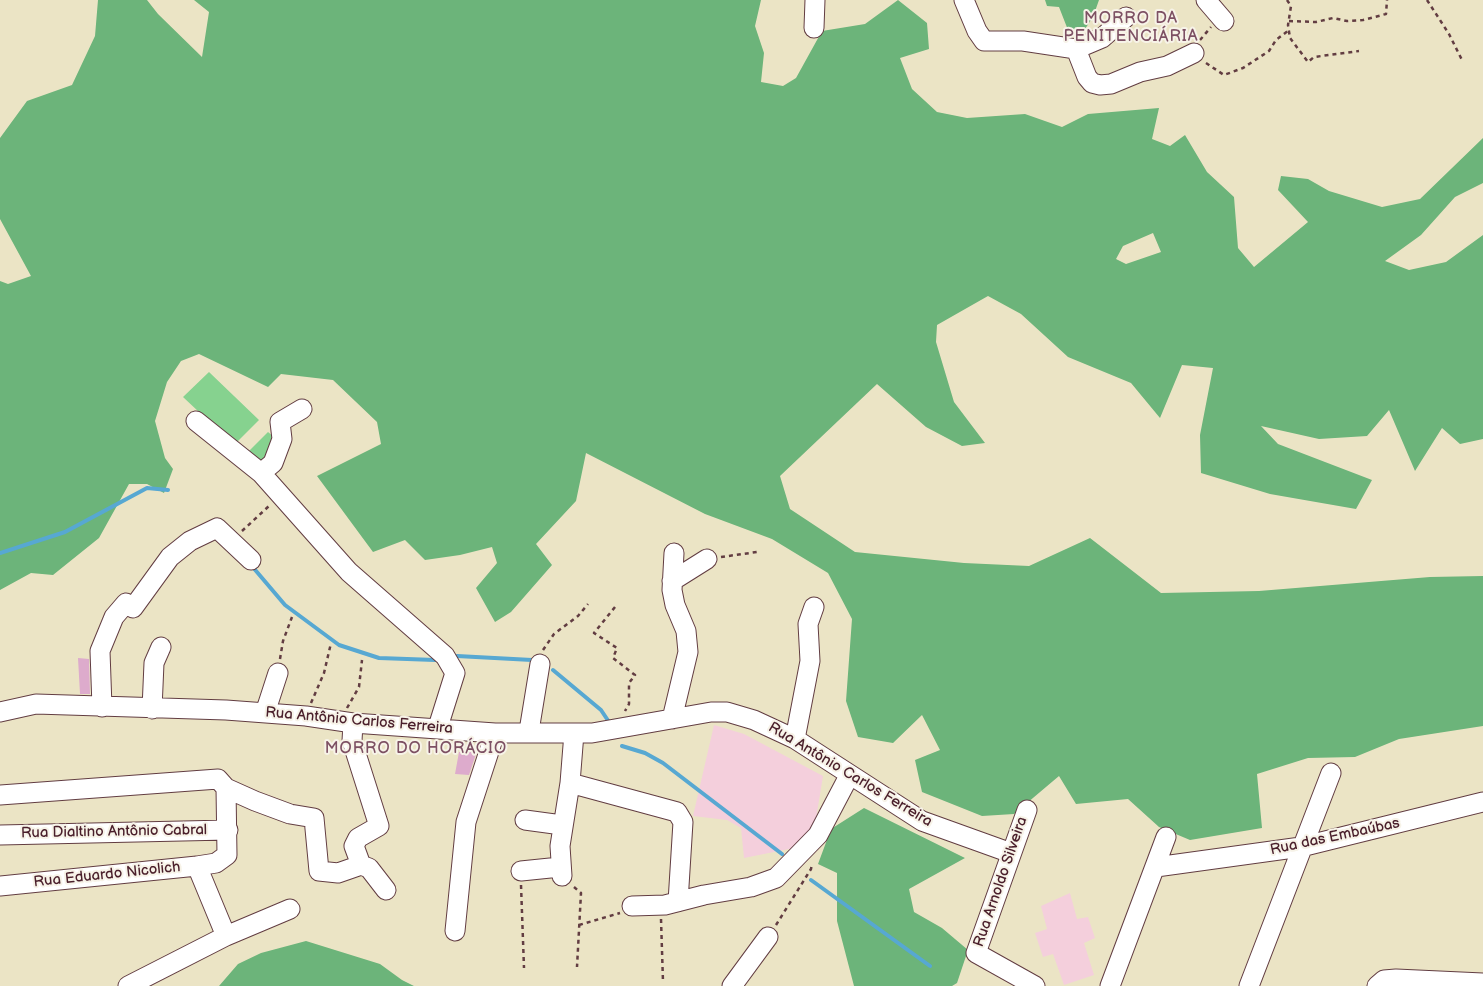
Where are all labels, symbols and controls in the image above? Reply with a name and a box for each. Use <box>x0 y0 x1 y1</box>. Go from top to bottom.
district label: MORRO DA PENITENCIÁRIA <box>1062 9 1200 47</box>
street label: Rua Antônio Carlos Ferreira <box>265 704 453 738</box>
street label: Rua Antônio Carlos Ferreira <box>765 719 935 831</box>
district label: MORRO DO HORÁCIO <box>323 739 509 759</box>
street label: Rua das Embaúbas <box>1269 814 1401 860</box>
street label: Rua Arnoldo Silveira <box>970 815 1032 949</box>
street label: Rua Dialtino Antônio Cabral <box>21 821 207 843</box>
street label: Rua Eduardo Nicolich <box>33 858 181 892</box>

